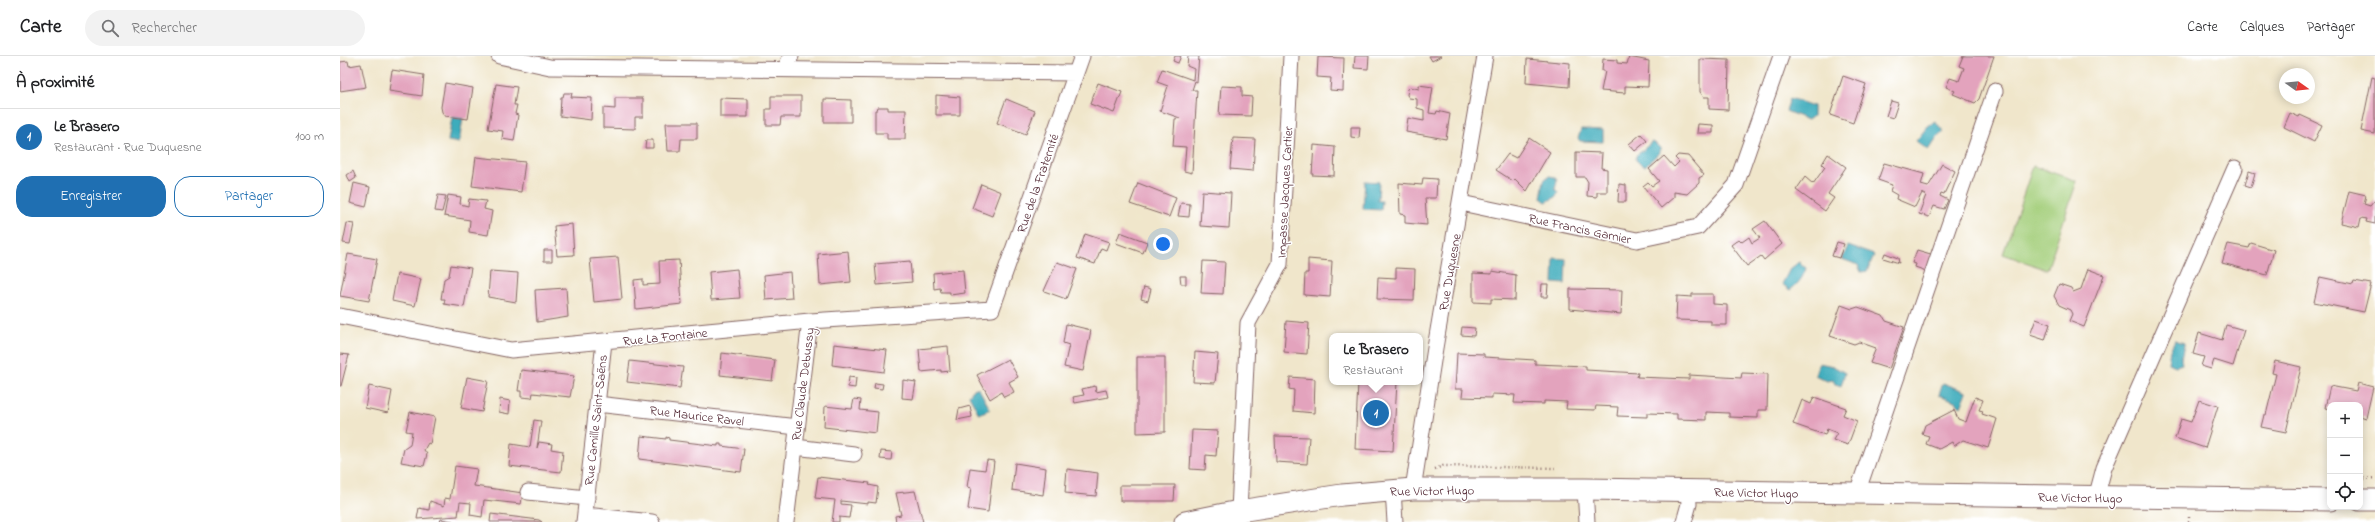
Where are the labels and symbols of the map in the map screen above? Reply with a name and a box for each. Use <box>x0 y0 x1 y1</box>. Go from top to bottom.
north arrow <box>2279 68 2315 104</box>
street label: Impasse Jacques Cartier <box>1273 125 1298 258</box>
street label: Rue de la Fraternité <box>1012 131 1064 236</box>
street label: Rue Francis Garnier <box>1527 209 1634 250</box>
street label: Rue Duquesne <box>1434 232 1467 312</box>
your location <box>1153 234 1173 254</box>
street label: Rue La Fontaine <box>622 324 709 351</box>
street label: Rue Claude Debussy <box>787 327 821 442</box>
street label: Rue Camille Saint-Saëns <box>580 354 613 486</box>
pin: 1 <box>1363 398 1389 428</box>
street label: Rue Maurice Ravel <box>649 401 745 432</box>
street label: Rue Victor Hugo <box>1390 481 1475 503</box>
street label: Rue Victor Hugo <box>1714 483 1799 505</box>
street label: Rue Victor Hugo <box>2038 488 2123 510</box>

